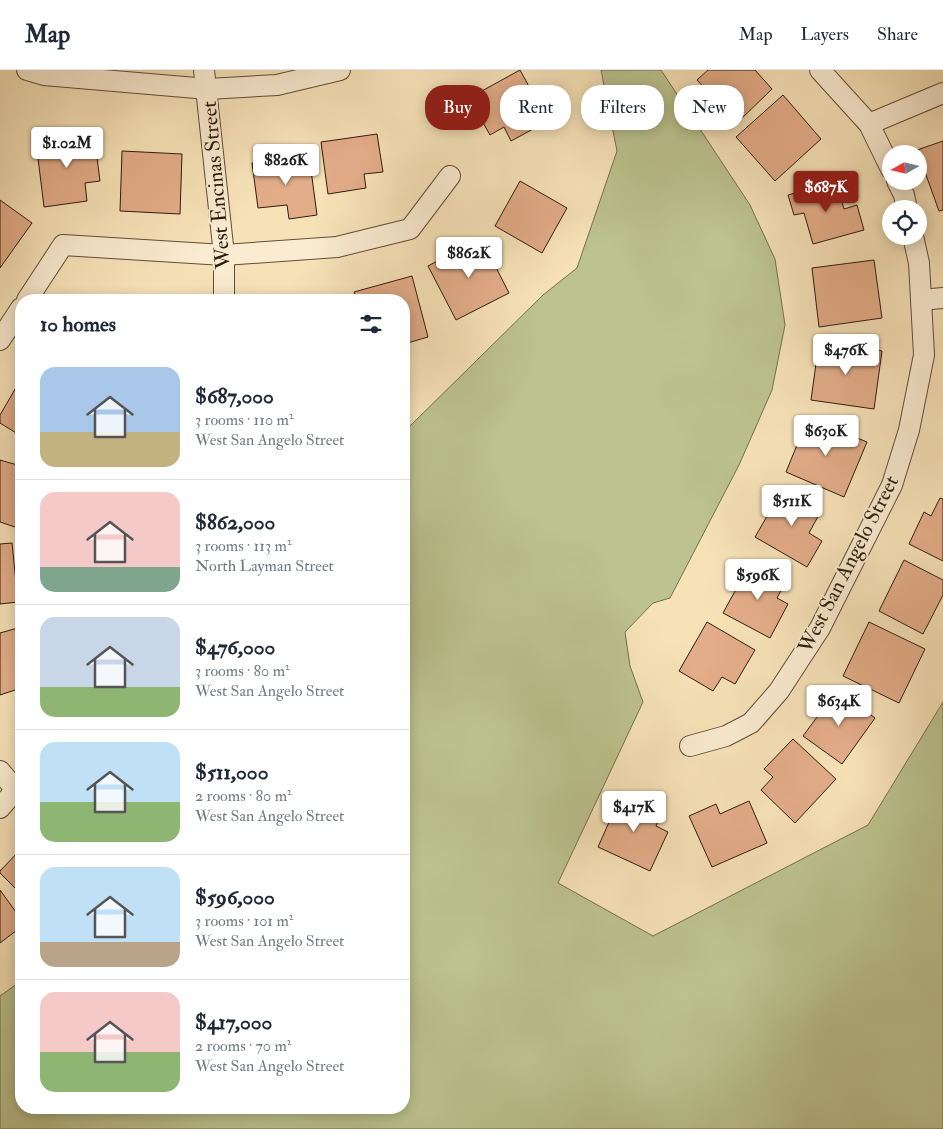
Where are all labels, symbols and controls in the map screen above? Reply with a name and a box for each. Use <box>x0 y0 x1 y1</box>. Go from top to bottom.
text: Map <box>25 19 70 50</box>
text: Map <box>739 23 773 46</box>
text: Layers <box>801 23 849 46</box>
text: Share <box>877 23 918 46</box>
chip: Buy <box>425 85 490 130</box>
chip: Rent <box>500 85 571 130</box>
chip: Filters <box>581 85 664 130</box>
chip: New <box>674 85 744 130</box>
street label: West Encinas Street <box>196 100 237 271</box>
pin: $1.02M <box>26 126 108 169</box>
text: $1.02M <box>42 133 92 153</box>
pin: $826K <box>251 144 321 186</box>
north arrow <box>882 145 928 190</box>
map controls <box>882 145 927 245</box>
text: $826K <box>264 150 308 170</box>
pin: $687K <box>791 170 861 213</box>
text: $687K <box>804 177 848 197</box>
button: locate <box>882 200 927 245</box>
pin: $862K <box>434 236 504 279</box>
text: $862K <box>447 243 491 263</box>
icon: filters <box>357 310 385 338</box>
text: 10 homes <box>40 311 116 338</box>
pin: $476K <box>811 334 881 376</box>
text: $476K <box>824 340 868 360</box>
text: $687,000 <box>195 383 274 410</box>
icon: home <box>80 387 140 447</box>
text: 3 rooms · 110 m² <box>195 410 293 430</box>
pin: $630K <box>791 414 861 457</box>
text: $630K <box>805 421 847 441</box>
text: West San Angelo Street <box>195 430 344 450</box>
street label: West San Angelo Street <box>791 471 905 659</box>
pin: $511K <box>757 484 827 527</box>
text: $511K <box>773 491 811 511</box>
text: $862,000 <box>195 509 275 536</box>
icon: home <box>80 512 140 572</box>
text: 3 rooms · 113 m² <box>195 536 291 556</box>
text: North Layman Street <box>195 556 334 576</box>
pin: $596K <box>723 558 793 601</box>
text: $596K <box>736 565 780 585</box>
text: $476,000 <box>195 634 275 661</box>
icon: home <box>80 637 140 697</box>
text: 3 rooms · 80 m² <box>195 661 290 681</box>
text: West San Angelo Street <box>195 681 344 701</box>
pin: $634K <box>804 684 874 727</box>
text: $634K <box>817 691 861 711</box>
text: $511,000 <box>195 759 268 786</box>
icon: home <box>80 762 140 822</box>
text: 2 rooms · 80 m² <box>195 786 292 806</box>
pin: $417K <box>599 790 669 833</box>
text: $417K <box>613 797 655 817</box>
text: West San Angelo Street <box>195 806 344 826</box>
text: $596,000 <box>195 884 275 911</box>
icon: home <box>80 887 140 947</box>
text: 3 rooms · 101 m² <box>195 911 293 931</box>
text: West San Angelo Street <box>195 931 344 951</box>
text: $417,000 <box>195 1009 272 1036</box>
icon: home <box>80 1012 140 1072</box>
text: 2 rooms · 70 m² <box>195 1036 291 1056</box>
text: West San Angelo Street <box>195 1056 344 1076</box>

